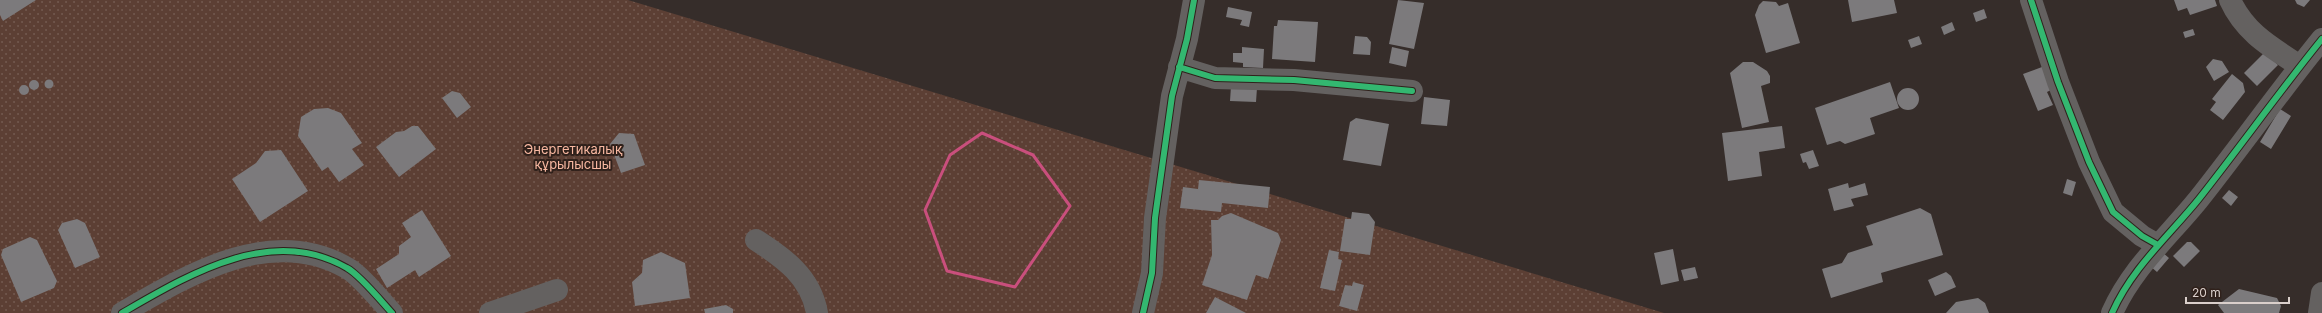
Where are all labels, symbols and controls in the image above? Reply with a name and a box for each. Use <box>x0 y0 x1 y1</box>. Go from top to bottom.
park label: Энергетикалық құрылысшы <box>524 141 623 172</box>
scale bar <box>2186 279 2289 305</box>
text: 20 m <box>2192 285 2221 300</box>

